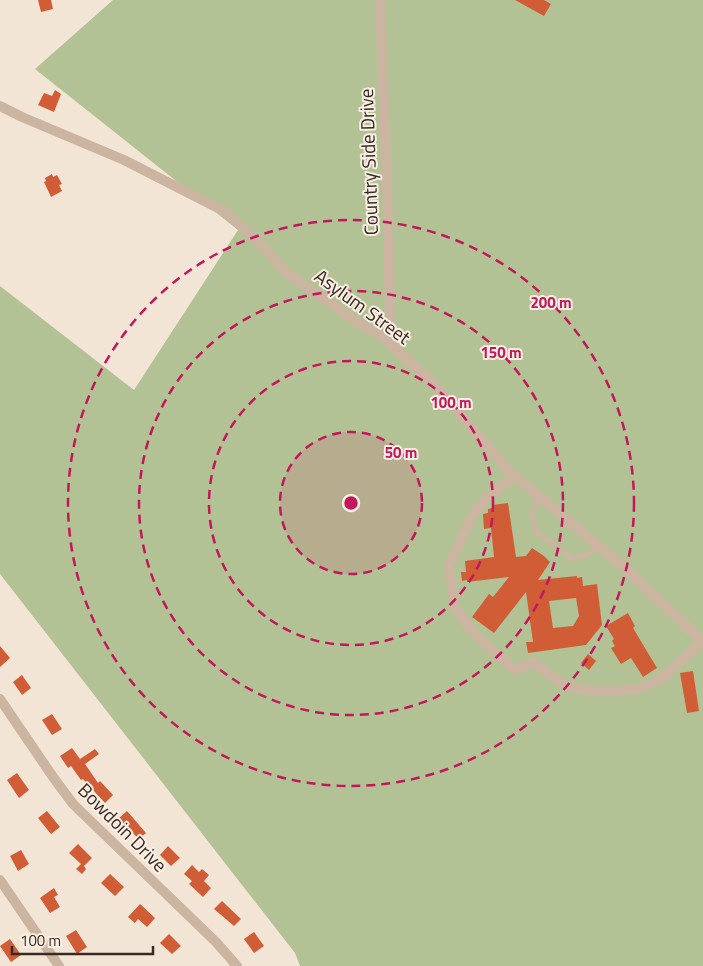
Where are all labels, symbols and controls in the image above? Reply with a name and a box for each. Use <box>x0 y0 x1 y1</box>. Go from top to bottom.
street label: Country Side Drive <box>351 88 385 236</box>
street label: Asylum Street <box>309 261 417 351</box>
text: 200 m <box>530 291 572 314</box>
text: 150 m <box>480 341 522 364</box>
text: 100 m <box>430 391 472 414</box>
text: 50 m <box>385 441 417 464</box>
centre of rings <box>342 494 360 512</box>
street label: Bowdoin Drive <box>72 776 174 878</box>
scale bar <box>12 924 154 956</box>
text: 100 m <box>20 929 61 952</box>

